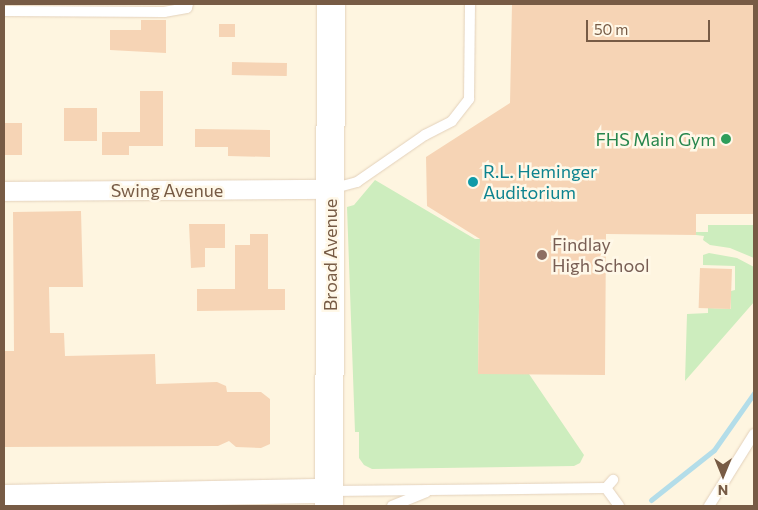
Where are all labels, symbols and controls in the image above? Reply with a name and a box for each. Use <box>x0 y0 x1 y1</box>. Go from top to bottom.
scale bar <box>588 10 712 42</box>
text: 50 m <box>594 20 628 38</box>
place label: FHS Main Gym <box>596 128 716 150</box>
marker: FHS Main Gym <box>720 133 732 145</box>
place label: R.L. Heminger Auditorium <box>483 161 597 203</box>
marker: R.L. Heminger Auditorium <box>467 176 479 188</box>
street label: Swing Avenue <box>111 179 223 201</box>
street label: Broad Avenue <box>319 199 341 311</box>
place label: Findlay High School <box>552 234 649 276</box>
marker: Findlay High School <box>536 249 548 261</box>
north arrow <box>698 450 748 500</box>
text: N <box>718 482 728 499</box>

